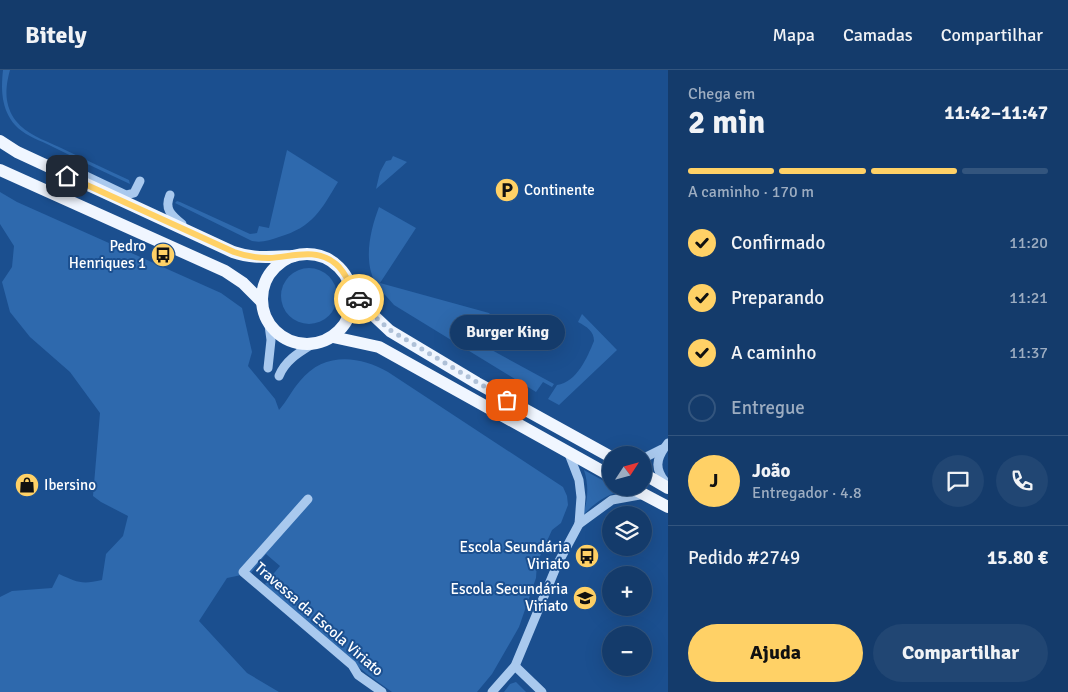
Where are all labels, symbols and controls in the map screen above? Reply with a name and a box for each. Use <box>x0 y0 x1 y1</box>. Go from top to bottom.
text: Bitely <box>25 20 87 50</box>
text: Mapa <box>773 24 815 46</box>
text: Camadas <box>843 24 913 46</box>
text: Compartilhar <box>941 24 1043 46</box>
text: Chega em <box>688 84 755 104</box>
text: 11:42–11:47 <box>944 101 1048 125</box>
text: 2 min <box>688 103 765 142</box>
pin <box>46 155 88 197</box>
icon: home <box>53 162 81 190</box>
parking icon: Continente <box>494 177 520 203</box>
place label: Continente <box>524 181 595 199</box>
text: A caminho · 170 m <box>688 182 814 202</box>
icon: check <box>688 229 716 257</box>
text: Confirmado <box>731 231 825 255</box>
text: 11:20 <box>1009 233 1048 253</box>
place label: Pedro Henriques 1 <box>69 237 146 272</box>
bus stop icon: Pedro Henriques 1 <box>150 242 176 268</box>
courier <box>334 274 384 324</box>
icon: check <box>688 284 716 312</box>
icon: car <box>345 285 373 313</box>
text: Preparando <box>731 286 824 310</box>
text: 11:21 <box>1009 288 1048 308</box>
callout: Burger King <box>450 315 564 350</box>
text: Burger King <box>466 322 549 342</box>
icon: check <box>688 339 716 367</box>
text: A caminho <box>731 341 816 365</box>
text: 11:37 <box>1009 343 1048 363</box>
pin <box>486 379 528 421</box>
icon: bag <box>493 386 521 414</box>
text: Entregue <box>731 396 805 420</box>
north arrow <box>602 446 652 496</box>
map controls <box>602 446 652 676</box>
button: chat <box>932 455 984 507</box>
button: phone <box>996 455 1048 507</box>
text: João <box>752 459 790 483</box>
text: J <box>710 469 718 493</box>
shop icon: Ibersino <box>14 472 40 498</box>
place label: Ibersino <box>44 476 96 494</box>
text: Entregador · 4.8 <box>752 483 862 503</box>
button: layers <box>602 506 652 556</box>
place label: Escola Seundária Viriato <box>460 538 570 573</box>
bus stop icon: Escola Seundária Viriato <box>574 543 600 569</box>
text: Pedido #2749 <box>688 546 800 570</box>
text: 15.80 € <box>987 546 1048 570</box>
street label: Travessa da Escola Viriato <box>251 558 387 680</box>
button: + <box>602 566 652 616</box>
place label: Escola Secundária Viriato <box>451 580 568 615</box>
school or university icon: Escola Secundária Viriato <box>572 585 598 611</box>
button: Ajuda <box>688 624 863 682</box>
button: Compartilhar <box>873 624 1048 682</box>
button: − <box>602 626 652 676</box>

